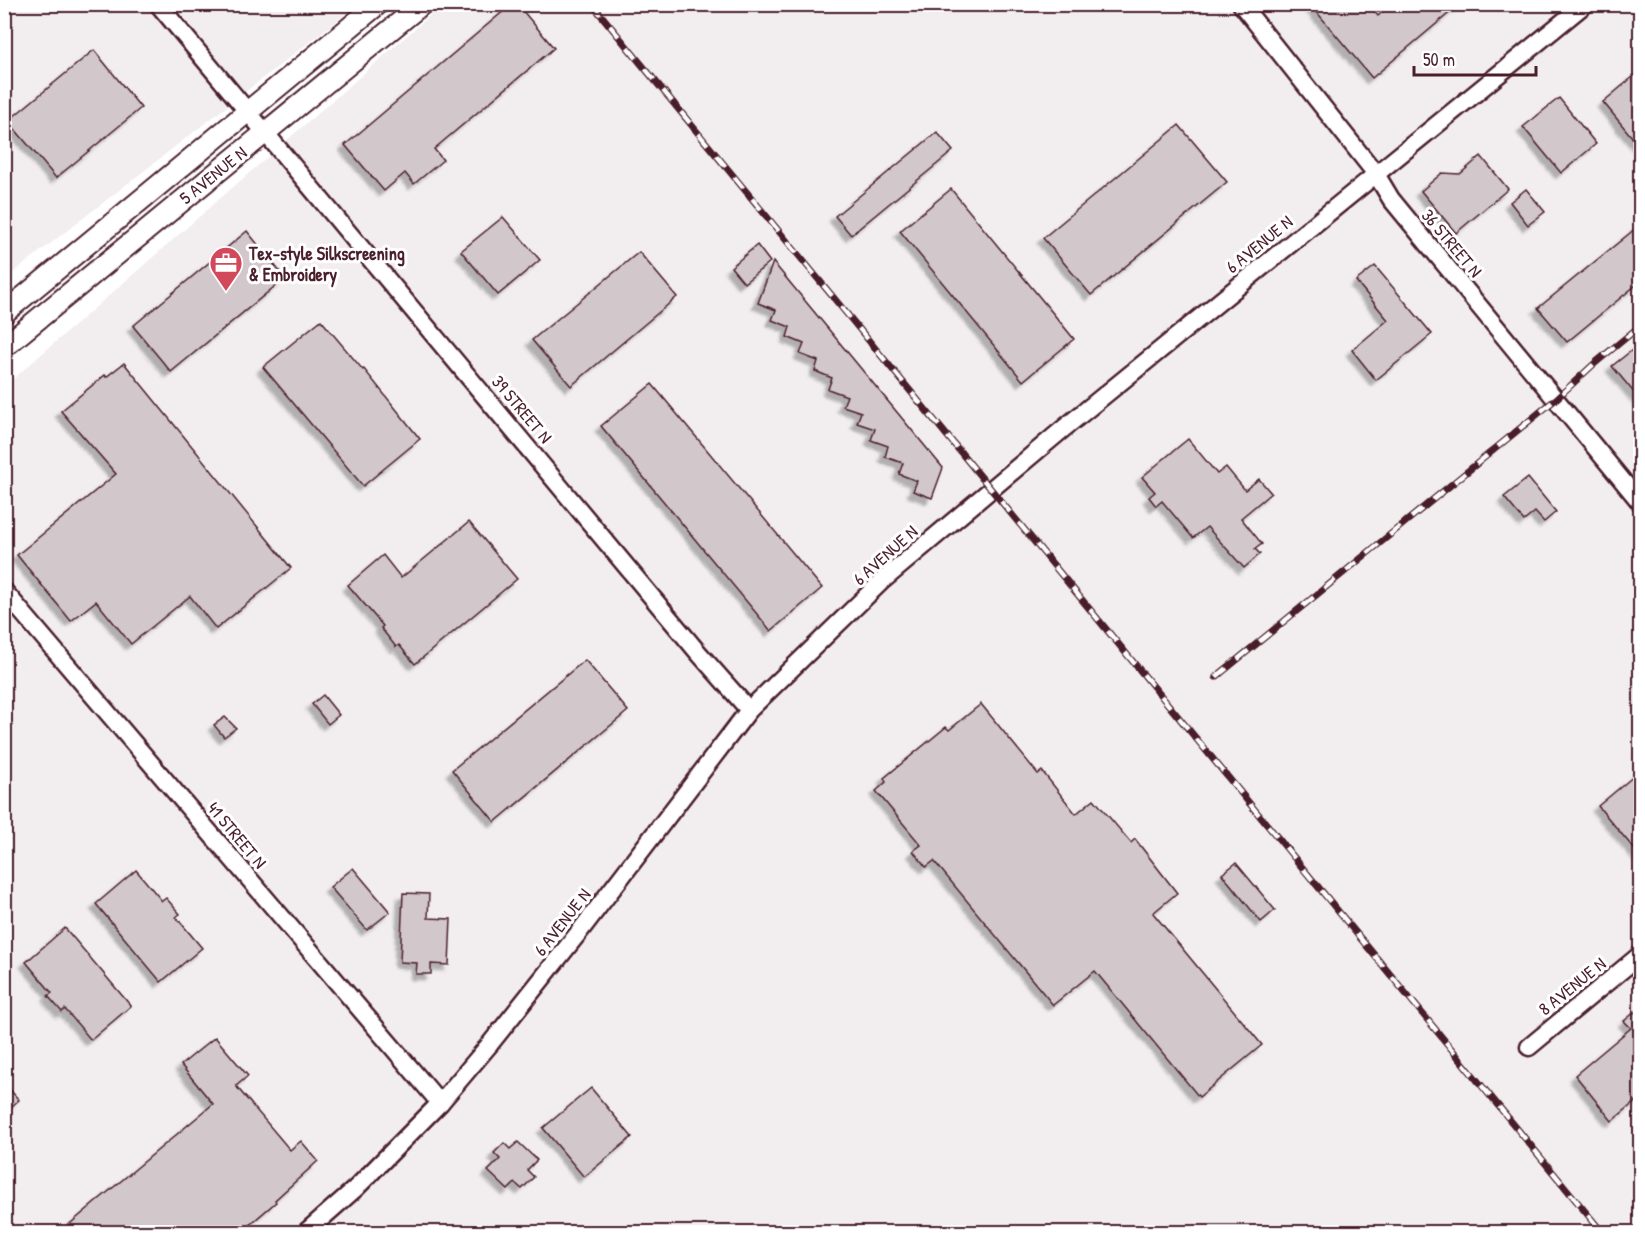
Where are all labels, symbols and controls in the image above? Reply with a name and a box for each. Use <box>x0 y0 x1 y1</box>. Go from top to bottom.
scale bar <box>1414 39 1536 77</box>
text: 50 m <box>1423 47 1455 72</box>
street label: 5 AVENUE N <box>174 140 252 210</box>
street label: 36 STREET N <box>1416 203 1488 283</box>
street label: 6 AVENUE N <box>1220 209 1298 279</box>
place label: Tex-style Silkscreening & Embroidery <box>248 241 405 288</box>
office icon: Tex-style Silkscreening & Embroidery <box>208 245 244 292</box>
street label: 39 STREET N <box>486 370 558 448</box>
street label: 6 AVENUE N <box>847 519 923 591</box>
street label: 41 STREET N <box>202 796 272 874</box>
street label: 6 AVENUE N <box>528 883 596 961</box>
street label: 8 AVENUE N <box>1533 951 1611 1021</box>

